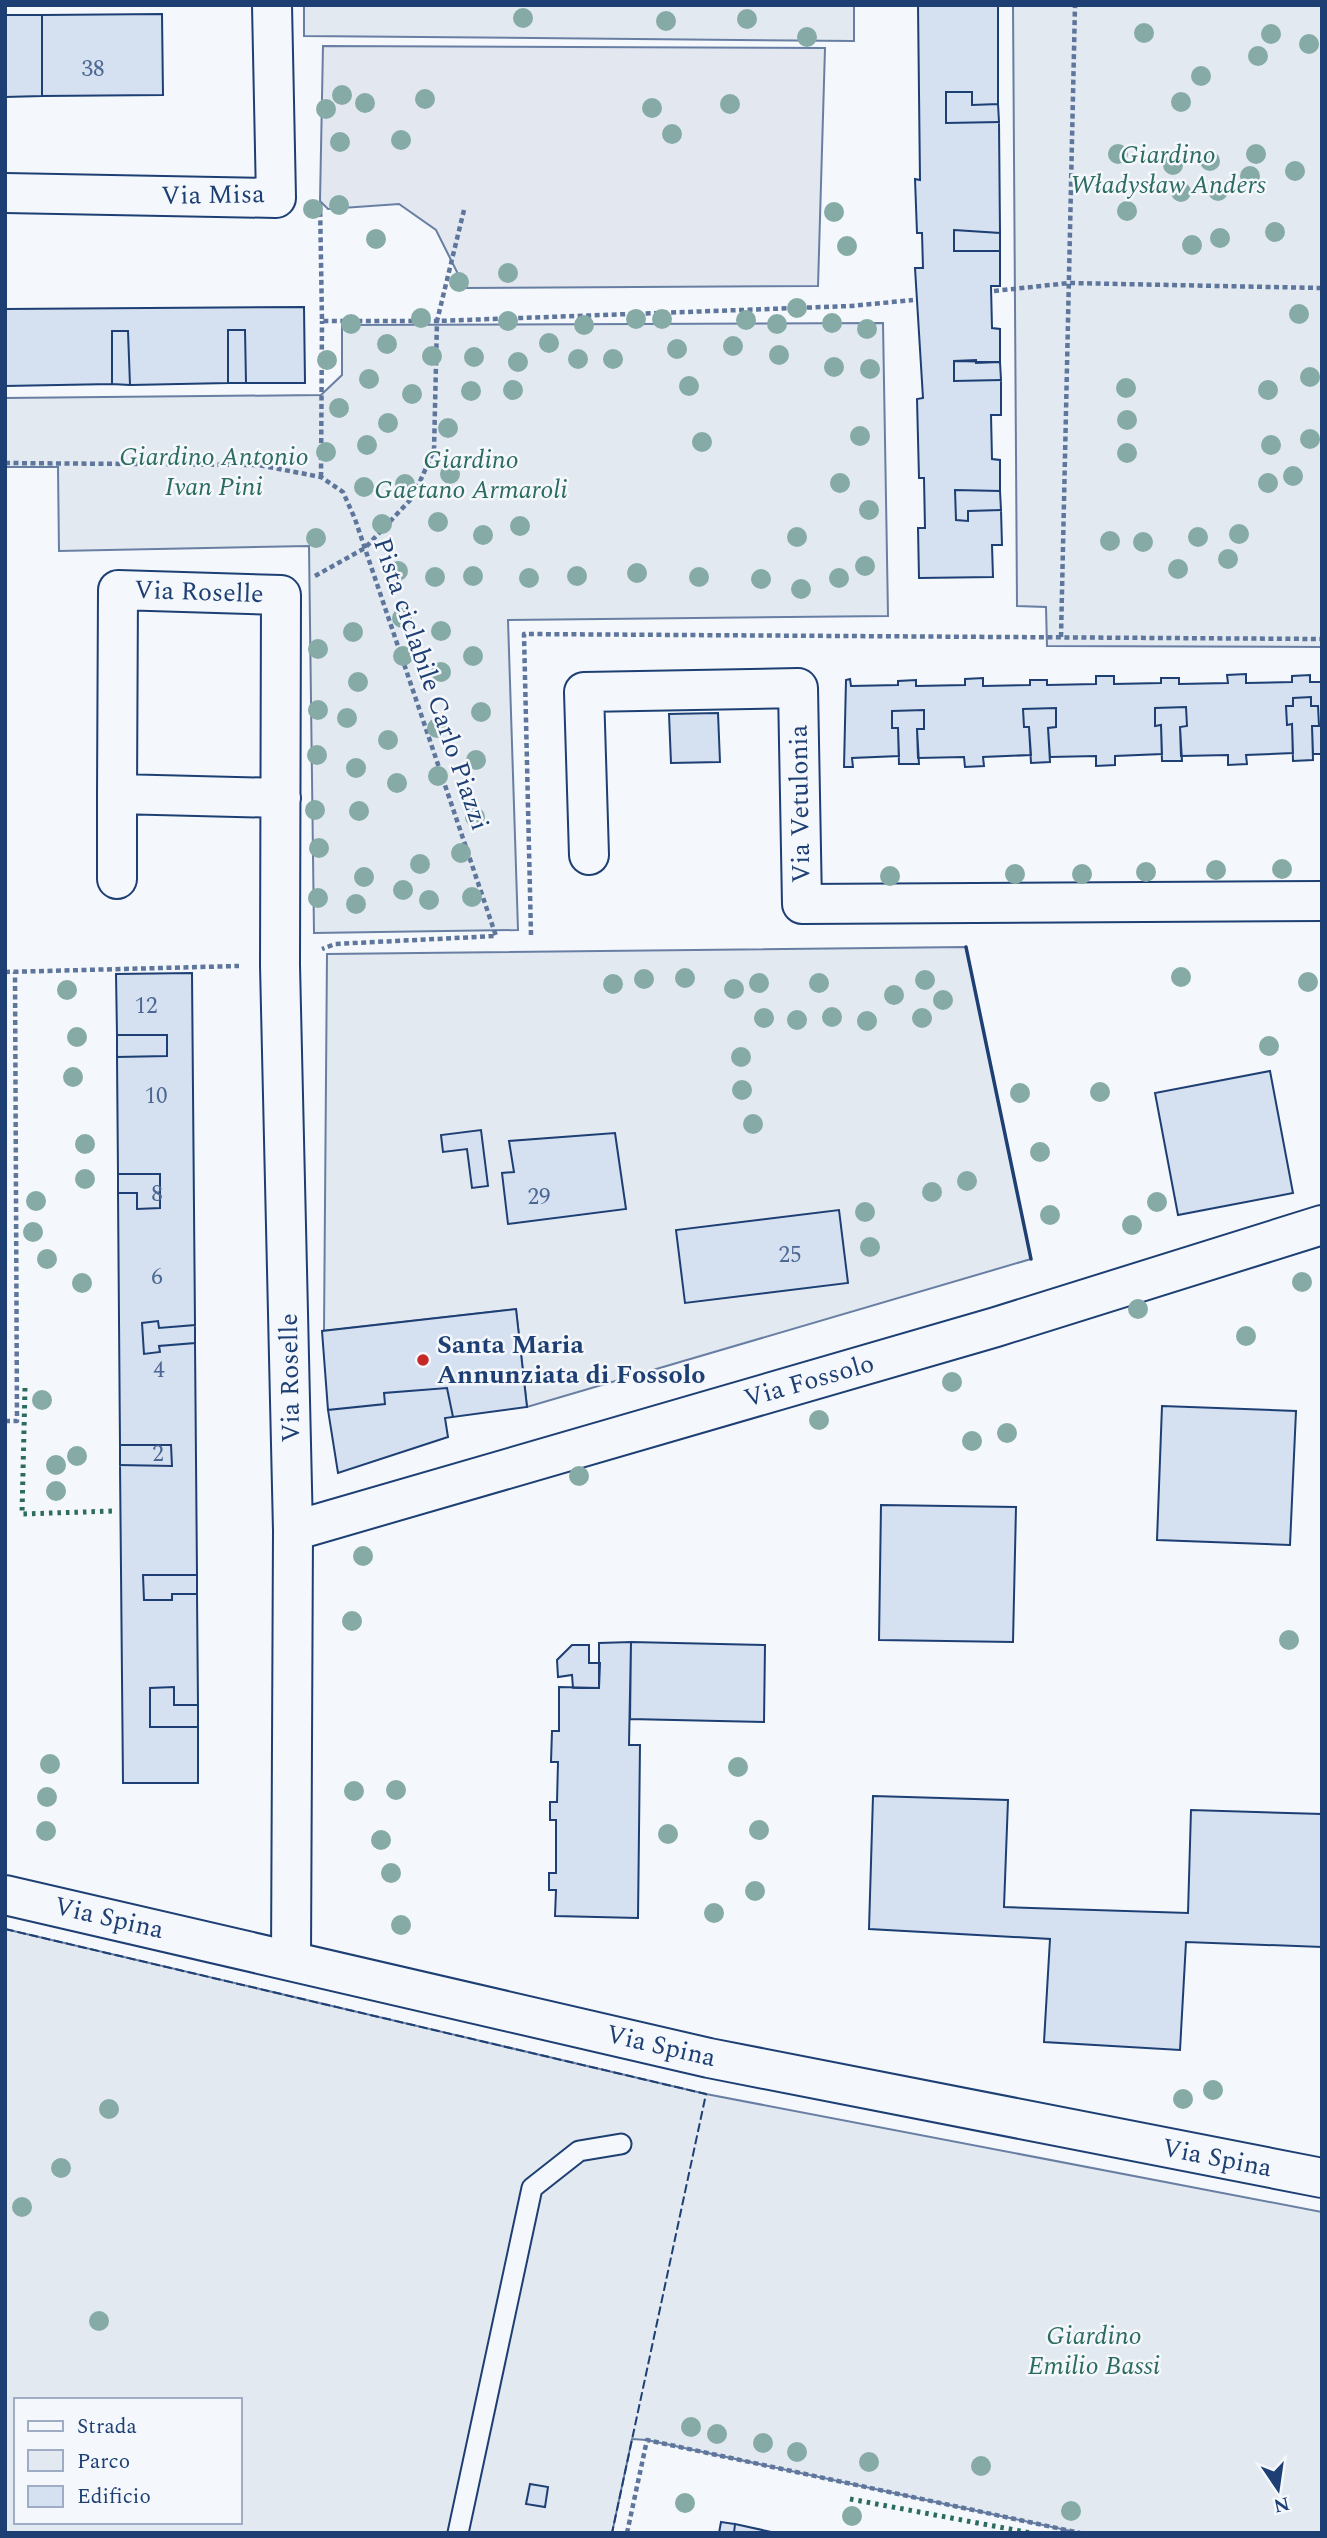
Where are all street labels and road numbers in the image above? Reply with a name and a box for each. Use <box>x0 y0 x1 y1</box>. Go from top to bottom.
street label: Via Misa <box>161 174 265 216</box>
street label: Pista ciclabile Carlo Piazzi <box>362 532 500 836</box>
street label: Via Roselle <box>134 570 264 614</box>
street label: Via Vetulonia <box>779 724 821 884</box>
street label: Via Roselle <box>269 1313 311 1443</box>
street label: Via Fossolo <box>739 1343 879 1419</box>
street label: Via Spina <box>50 1886 168 1950</box>
street label: Via Spina <box>602 2014 720 2078</box>
street label: Via Spina <box>1159 2128 1276 2188</box>

